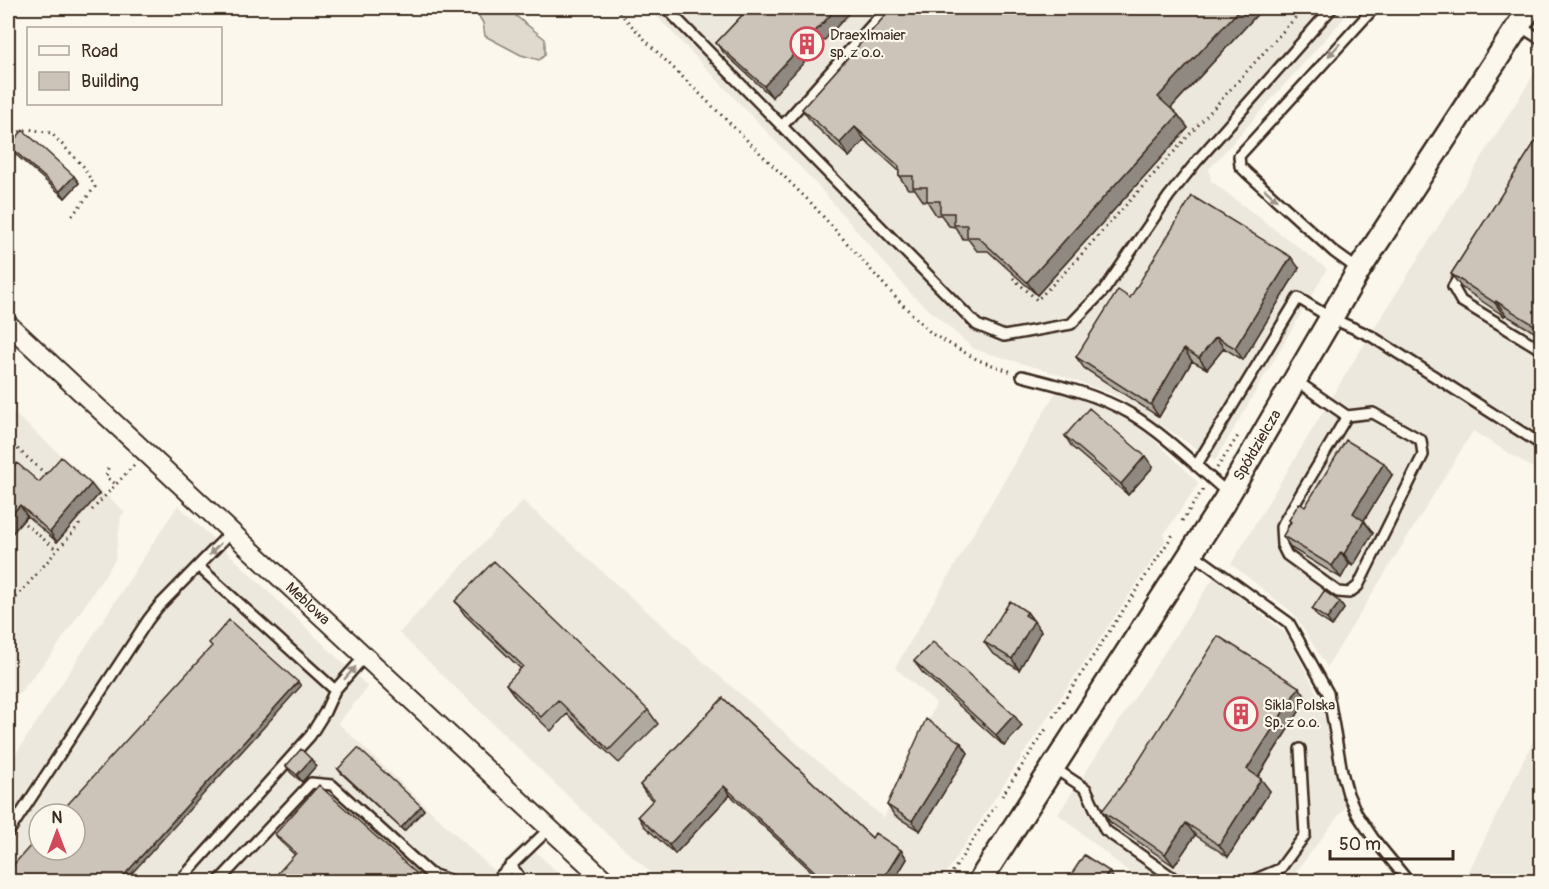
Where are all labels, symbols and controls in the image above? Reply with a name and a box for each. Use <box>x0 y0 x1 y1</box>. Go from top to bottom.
building icon: Draexlmaier sp. z o.o. <box>789 26 825 62</box>
place label: Draexlmaier sp. z o.o. <box>830 26 907 62</box>
legend <box>27 27 222 105</box>
text: Road <box>81 40 118 63</box>
one-way arrow <box>1327 43 1341 58</box>
text: Building <box>81 70 139 93</box>
one-way arrow <box>1264 188 1279 202</box>
street label: Spółdzielcza <box>1229 406 1285 484</box>
one-way arrow <box>208 542 222 556</box>
street label: Meblowa <box>282 578 334 629</box>
one-way arrow <box>343 666 356 681</box>
building icon: Sikla Polska Sp. z o.o. <box>1223 696 1259 732</box>
place label: Sikla Polska Sp. z o.o. <box>1264 696 1335 732</box>
north arrow <box>27 802 87 862</box>
text: N <box>52 808 63 828</box>
scale bar <box>1330 823 1453 861</box>
text: 50 m <box>1339 833 1381 856</box>

